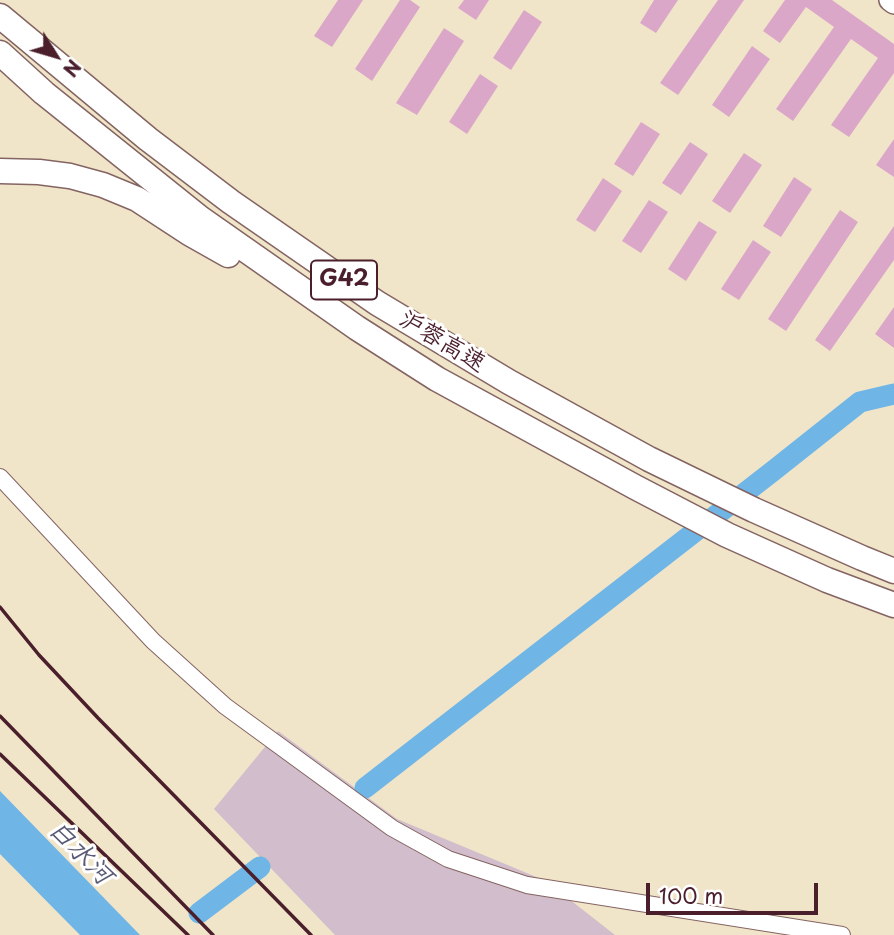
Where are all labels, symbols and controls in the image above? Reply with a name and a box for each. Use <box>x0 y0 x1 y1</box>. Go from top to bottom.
north arrow <box>21 21 91 91</box>
text: N <box>57 54 88 83</box>
road number: G42 <box>311 260 377 300</box>
street label: 沪蓉高速 <box>393 305 491 379</box>
water label: 白水河 <box>42 814 118 892</box>
scale bar <box>649 869 820 913</box>
text: 100 m <box>659 879 723 911</box>

